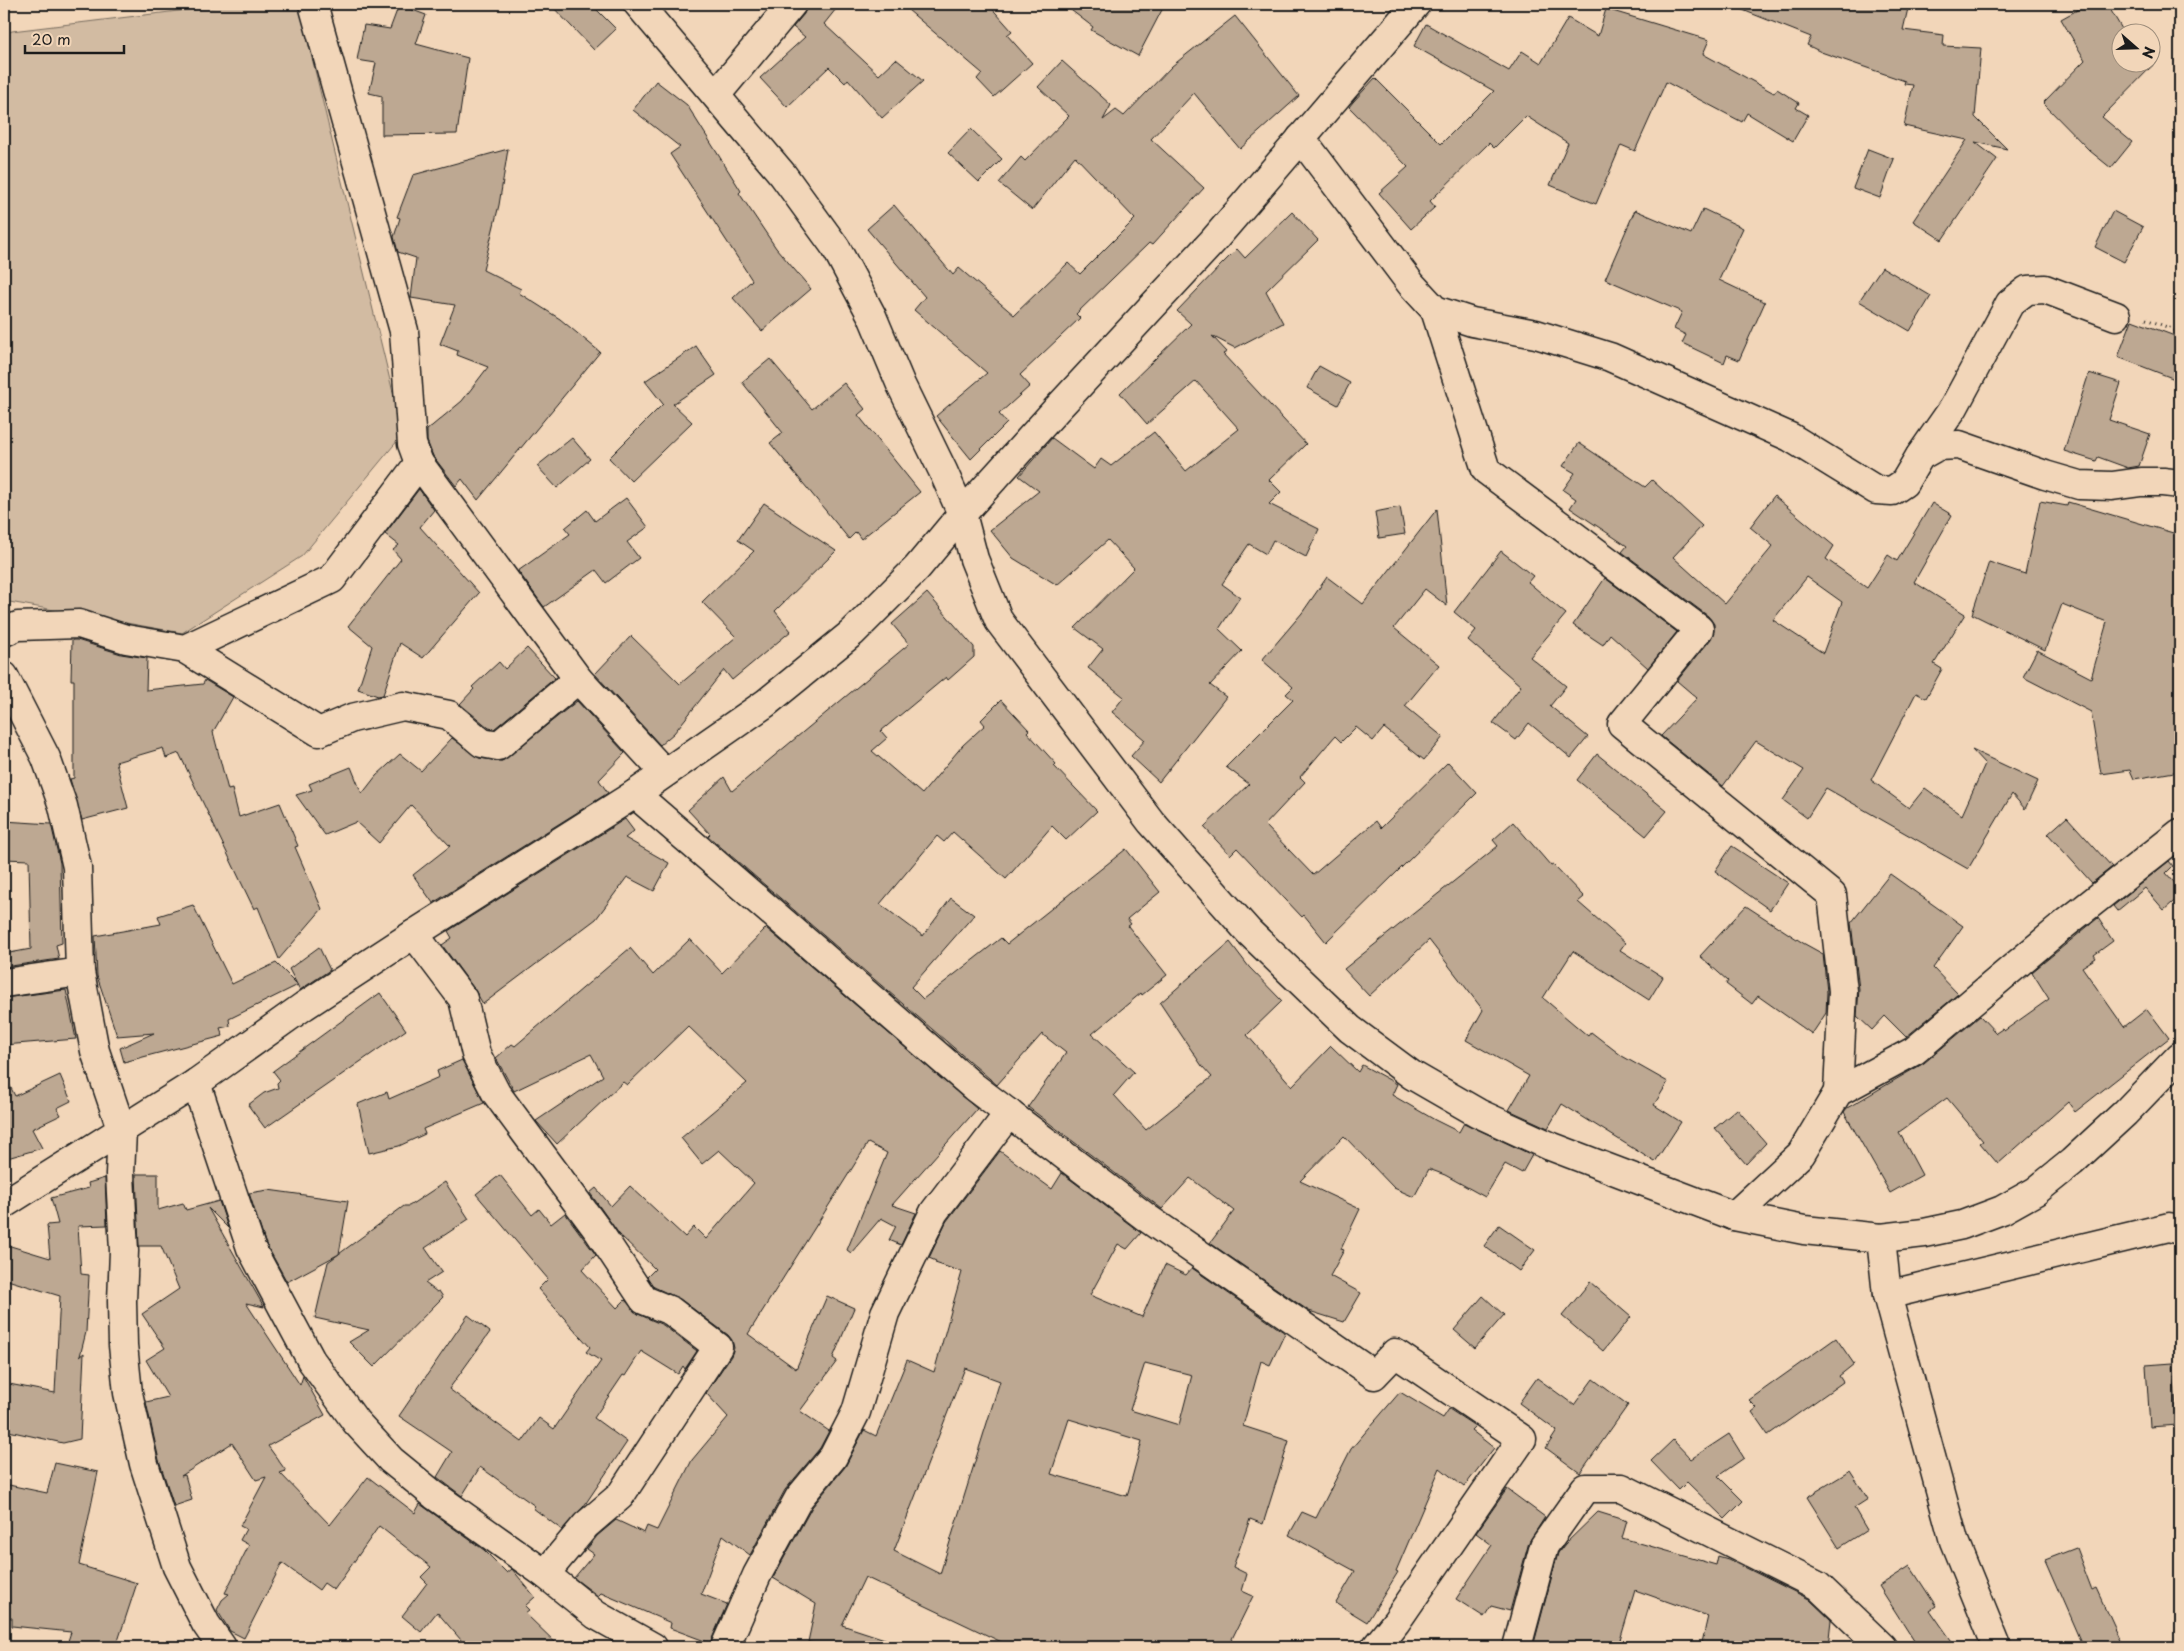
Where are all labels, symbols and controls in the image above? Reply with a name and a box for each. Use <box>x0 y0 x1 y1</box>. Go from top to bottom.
scale bar <box>25 22 124 54</box>
north arrow <box>2112 22 2162 72</box>
text: 20 m <box>32 27 71 50</box>
text: N <box>2137 44 2160 61</box>

